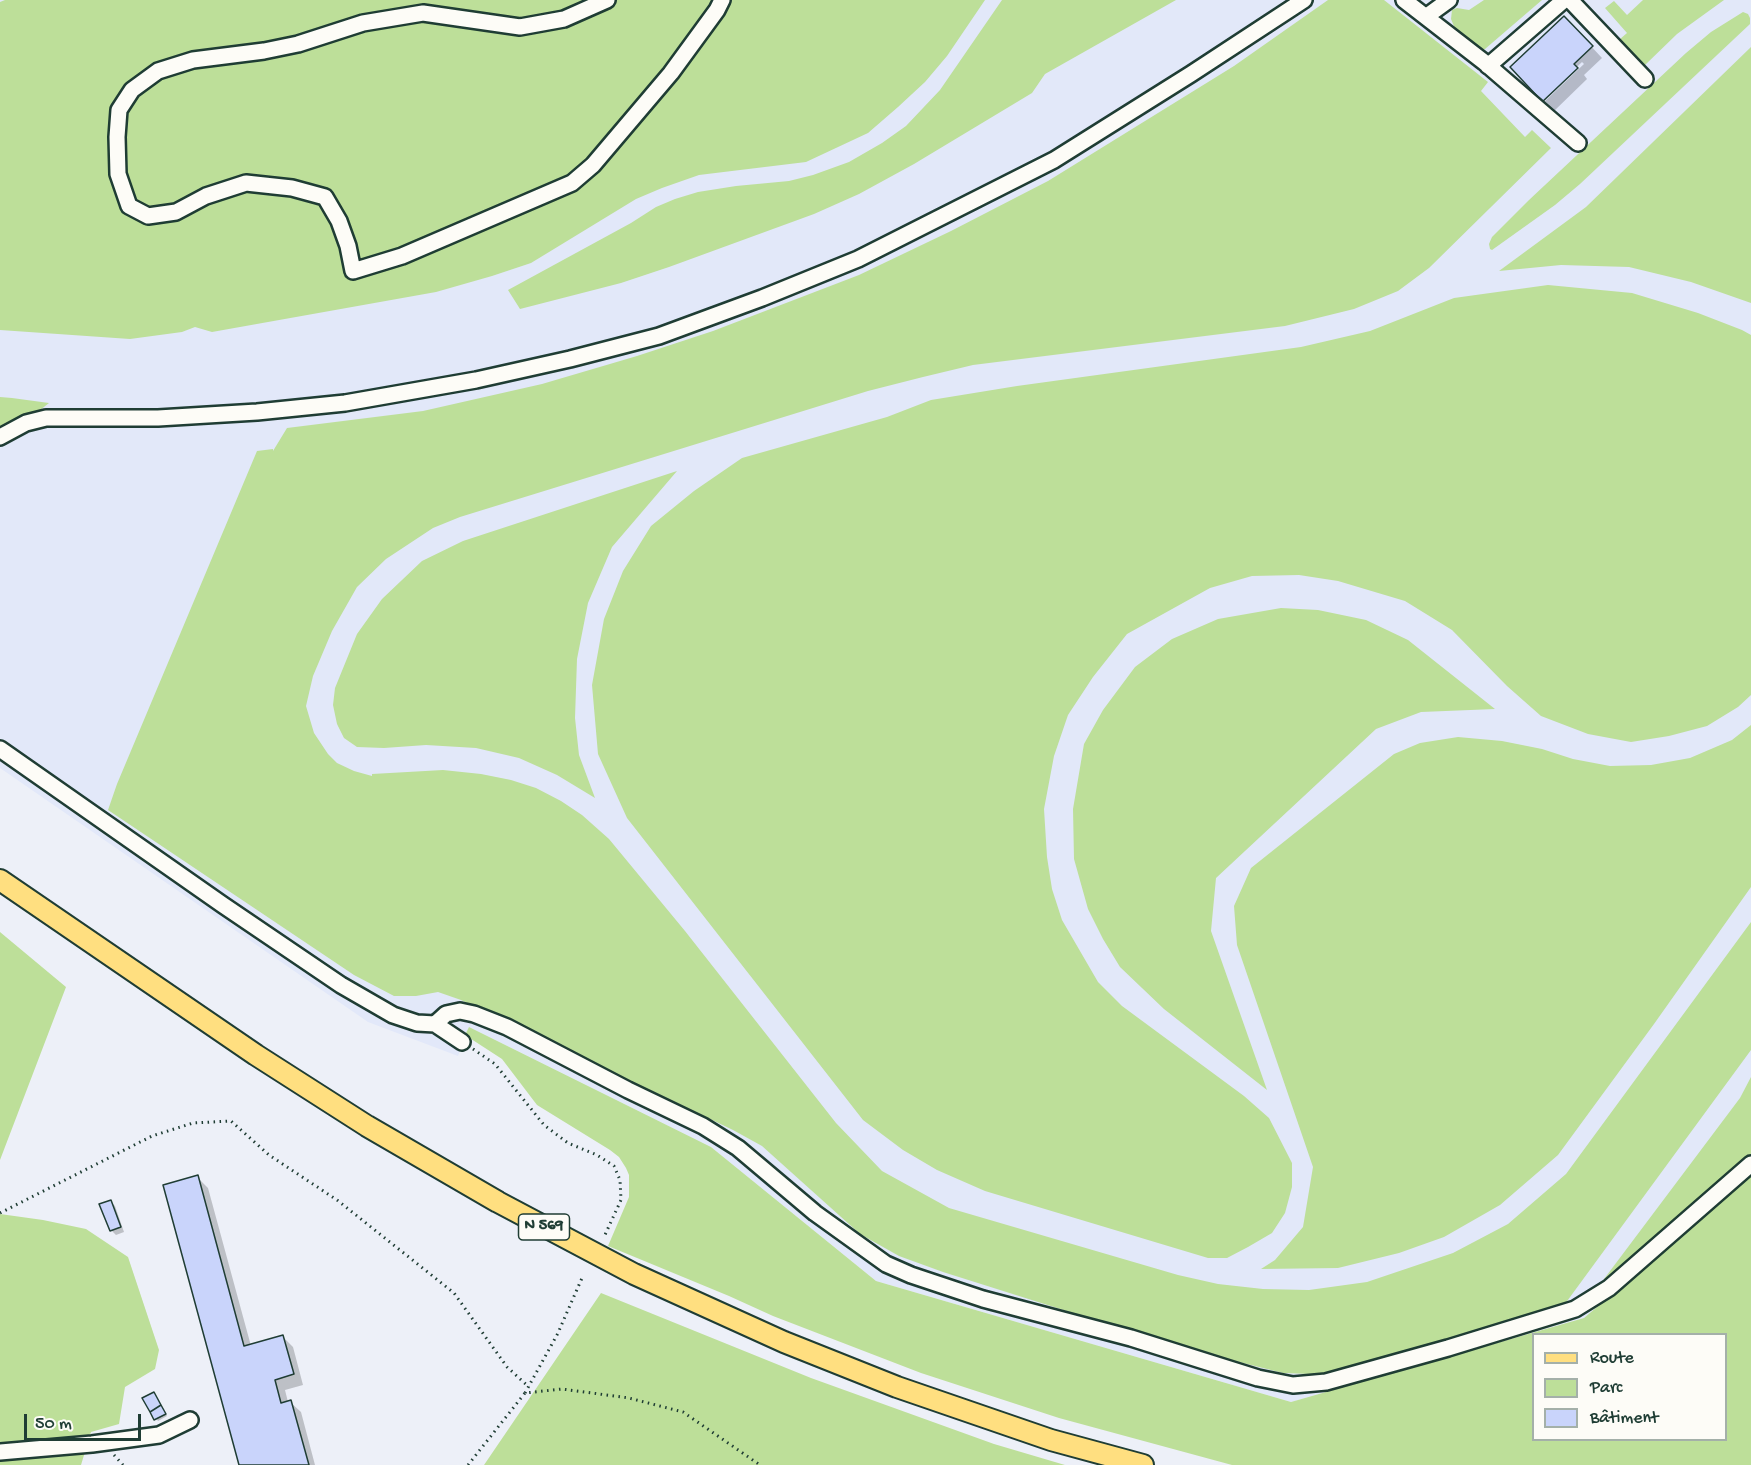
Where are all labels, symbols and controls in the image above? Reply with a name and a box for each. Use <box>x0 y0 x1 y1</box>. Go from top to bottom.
road number: N 569 <box>518 1214 570 1240</box>
legend <box>1532 1333 1727 1441</box>
text: Route <box>1590 1348 1634 1369</box>
text: Parc <box>1590 1378 1622 1399</box>
scale bar <box>27 1402 144 1440</box>
text: Bâtiment <box>1590 1408 1658 1429</box>
text: 50 m <box>35 1414 72 1435</box>

